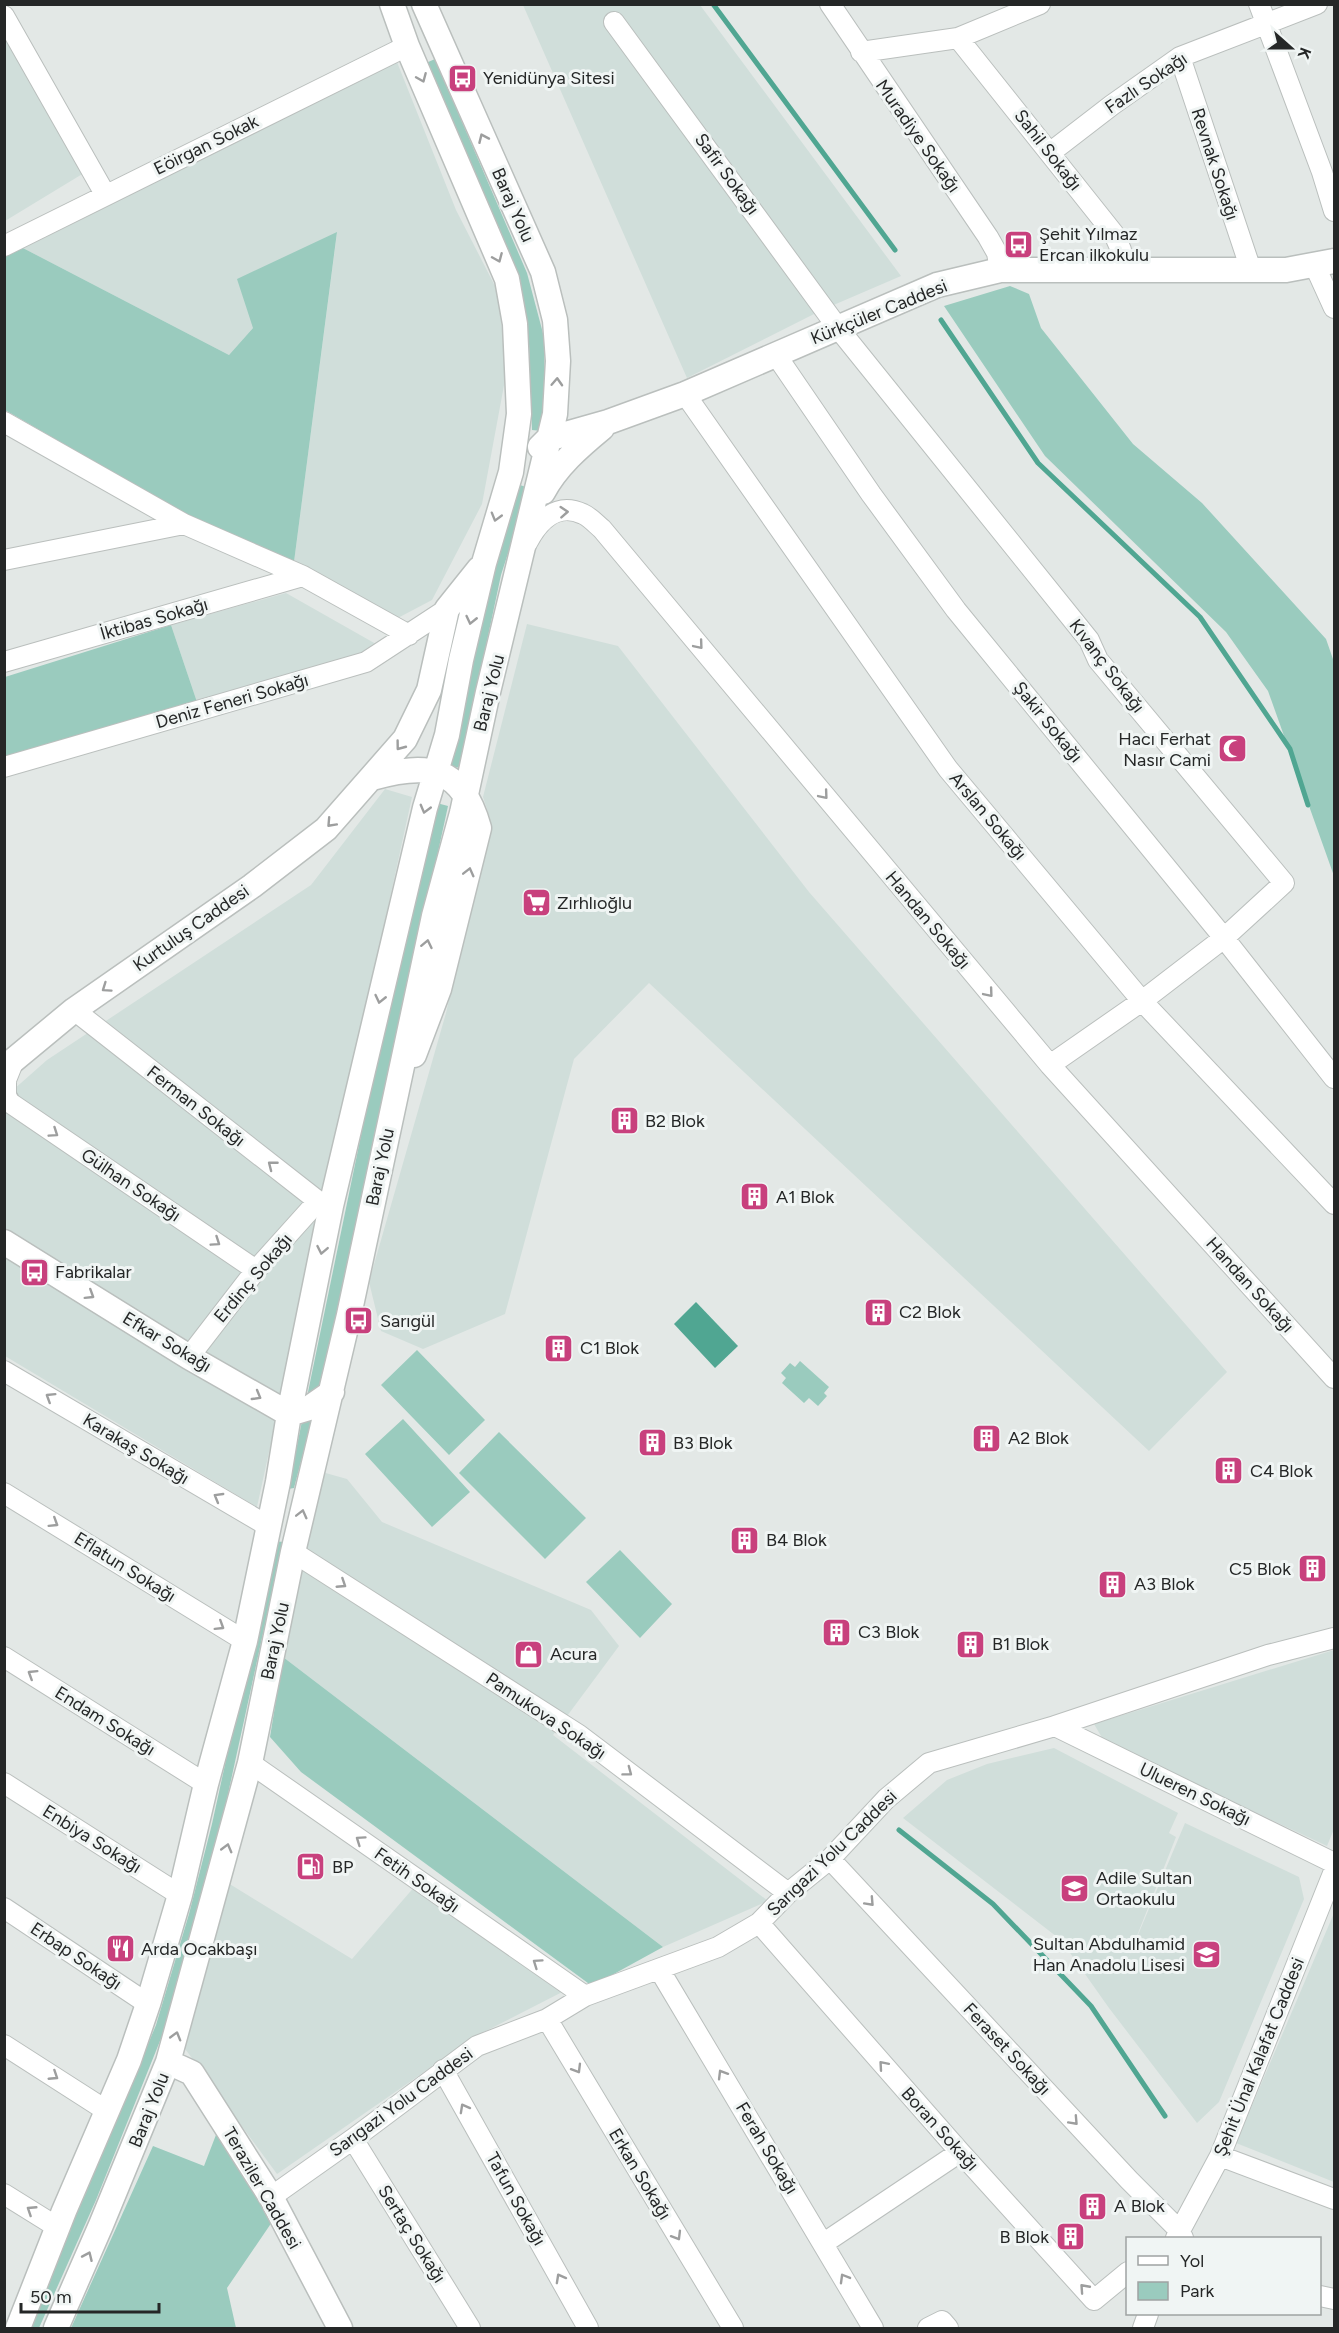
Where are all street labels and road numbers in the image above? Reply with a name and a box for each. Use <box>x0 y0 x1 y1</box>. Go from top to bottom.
street label: Fazlı Sokağı <box>1101 48 1191 118</box>
street label: Muradiye Sokağı <box>871 75 965 197</box>
street label: Sahil Sokağı <box>1010 105 1086 195</box>
street label: Revnak Sokağı <box>1187 105 1243 223</box>
street label: Eöirgan Sokak <box>150 110 262 180</box>
street label: Safir Sokağı <box>690 129 764 219</box>
street label: Baraj Yolu <box>487 164 539 246</box>
street label: Kürkçüler Caddesi <box>807 275 951 349</box>
street label: İktibas Sokağı <box>98 593 210 645</box>
street label: Kıvanç Sokağı <box>1065 615 1149 717</box>
street label: Baraj Yolu <box>469 652 509 734</box>
street label: Deniz Feneri Sokağı <box>153 669 311 733</box>
street label: Şakir Sokağı <box>1009 677 1087 767</box>
street label: Arslan Sokağı <box>945 767 1031 865</box>
street label: Handan Sokağı <box>881 867 975 973</box>
street label: Kurtuluş Caddesi <box>129 880 253 976</box>
street label: Ferman Sokağı <box>143 1061 249 1151</box>
street label: Baraj Yolu <box>361 1126 399 1208</box>
street label: Gülhan Sokağı <box>77 1144 185 1226</box>
street label: Erdinç Sokağı <box>209 1229 297 1327</box>
street label: Handan Sokağı <box>1201 1233 1299 1337</box>
street label: Efkar Sokağı <box>119 1307 215 1377</box>
street label: Karakaş Sokağı <box>79 1409 193 1489</box>
street label: Eflatun Sokağı <box>70 1527 180 1607</box>
street label: Baraj Yolu <box>256 1600 294 1682</box>
street label: Pamukova Sokağı <box>482 1668 610 1764</box>
street label: Endam Sokağı <box>51 1681 159 1761</box>
street label: Ulueren Sokağı <box>1136 1758 1254 1830</box>
street label: Sarıgazi Yolu Caddesi <box>762 1785 902 1921</box>
street label: Enbiya Sokağı <box>39 1800 145 1878</box>
street label: Fetih Sokağı <box>370 1843 464 1917</box>
street label: Erbap Sokağı <box>26 1917 126 1995</box>
street label: Şehit Ünal Kalafat Caddesi <box>1209 1954 1309 2160</box>
street label: Feraset Sokağı <box>959 1998 1055 2100</box>
street label: Sarıgazi Yolu Caddesi <box>325 2043 477 2161</box>
street label: Baraj Yolu <box>124 2069 174 2151</box>
street label: Boran Sokağı <box>897 2083 983 2175</box>
street label: Ferah Sokağı <box>731 2098 803 2198</box>
street label: Teraziler Caddesi <box>218 2123 306 2253</box>
street label: Erkan Sokağı <box>604 2124 676 2224</box>
street label: Tafun Sokağı <box>481 2149 551 2249</box>
street label: Sertaç Sokağı <box>373 2181 451 2287</box>

